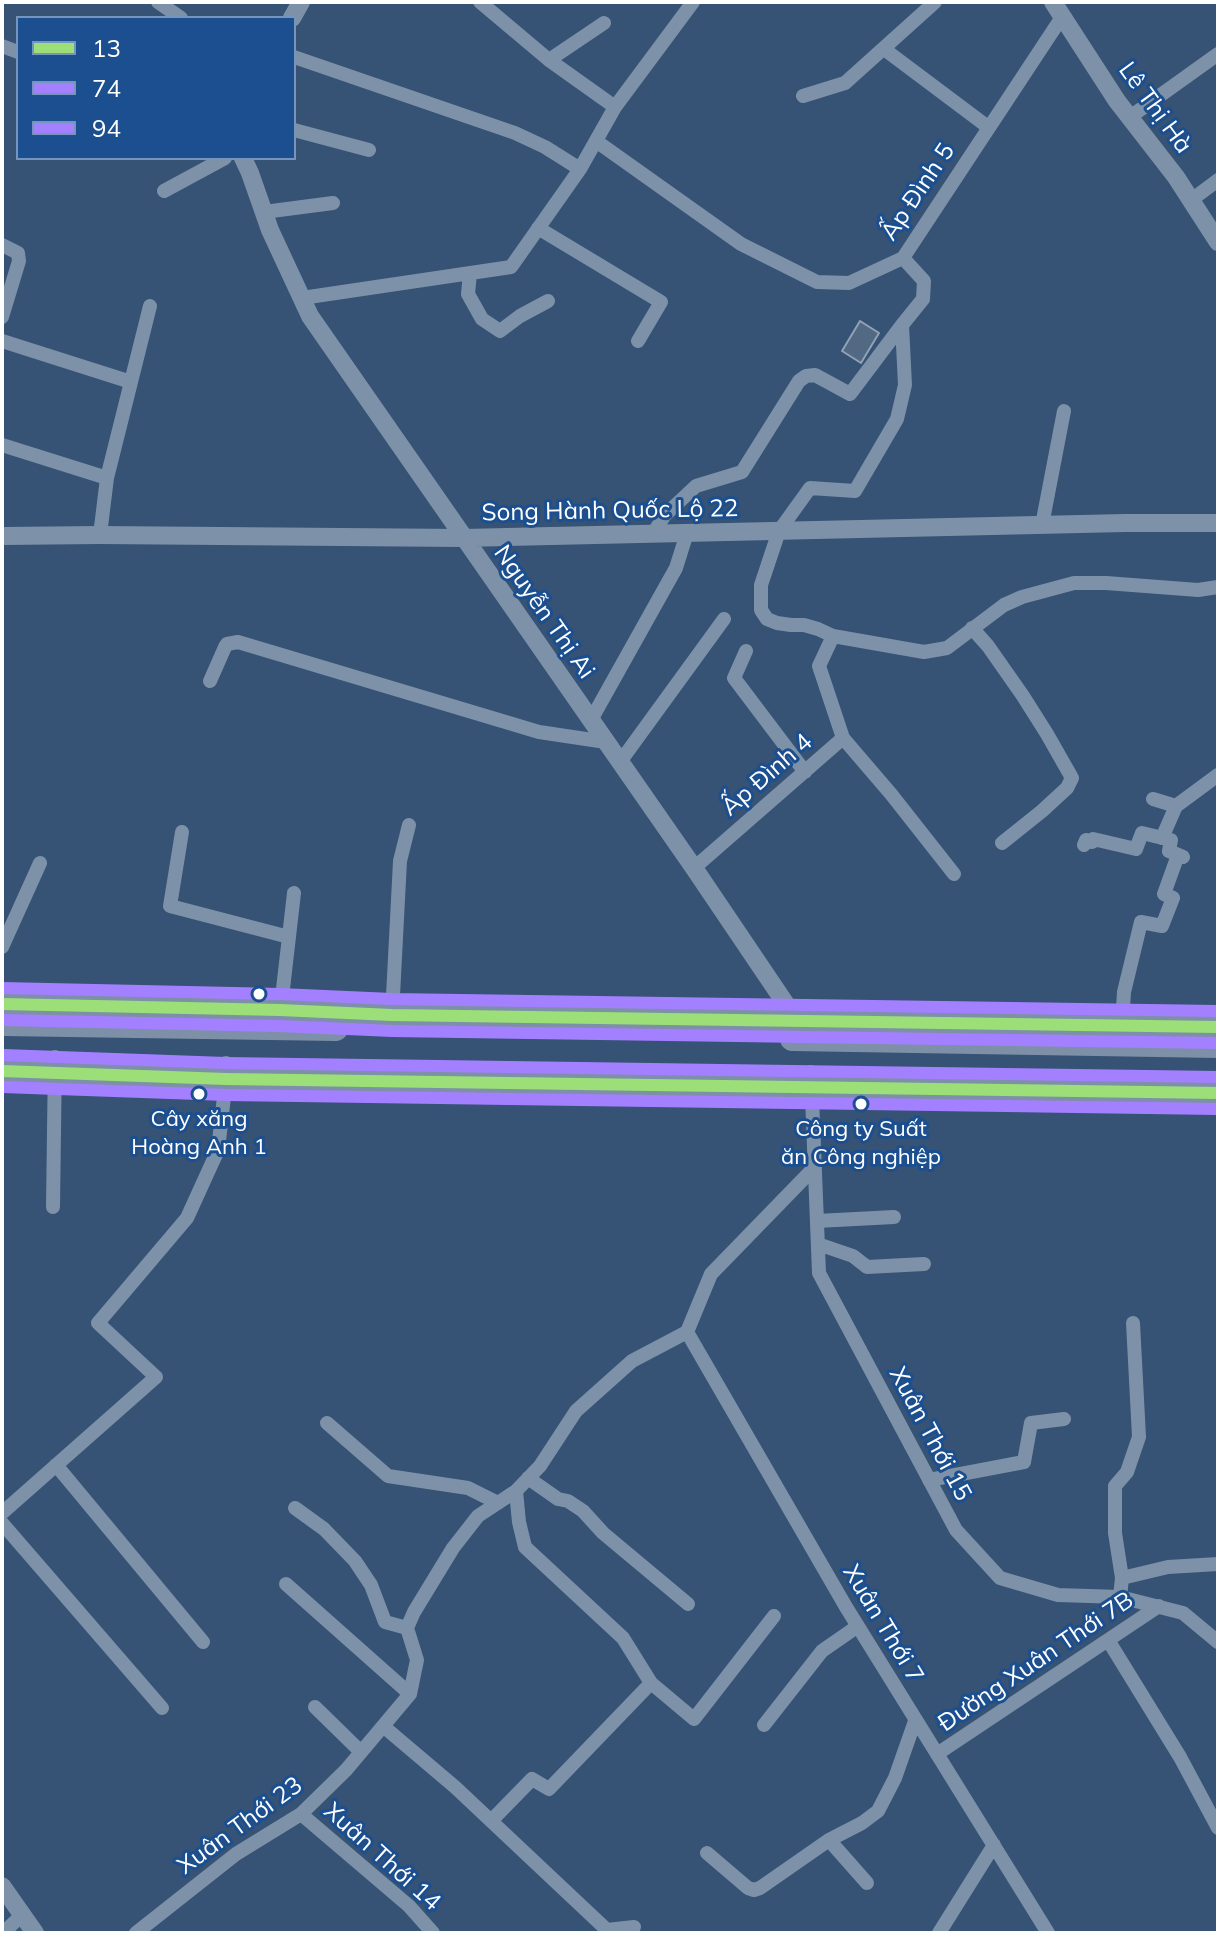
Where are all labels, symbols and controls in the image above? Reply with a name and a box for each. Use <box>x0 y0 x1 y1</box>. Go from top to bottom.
legend <box>16 16 296 160</box>
text: 13 <box>92 33 121 63</box>
street label: Lê Thị Hà <box>1112 57 1198 159</box>
text: 74 <box>92 73 121 103</box>
text: 94 <box>92 113 121 143</box>
street label: Ấp Đình 5 <box>875 138 961 246</box>
street label: Song Hành Quốc Lộ 22 <box>481 494 739 528</box>
street label: Nguyễn Thị Ai <box>487 540 601 684</box>
street label: Ấp Đình 4 <box>716 728 818 822</box>
unlabelled marker <box>251 986 267 1002</box>
marker: Cây xăng Hoàng Anh 1 <box>191 1086 207 1102</box>
marker: Công ty Suất ăn Công nghiệp <box>853 1096 869 1112</box>
place label: Cây xăng Hoàng Anh 1 <box>131 1106 267 1158</box>
place label: Công ty Suất ăn Công nghiệp <box>781 1116 941 1168</box>
street label: Xuân Thới 15 <box>883 1362 977 1506</box>
street label: Xuân Thới 7 <box>836 1560 930 1688</box>
street label: Đường Xuân Thới 7B <box>933 1586 1139 1738</box>
street label: Xuân Thới 23 <box>172 1771 308 1881</box>
street label: Xuân Thới 14 <box>318 1797 446 1917</box>

